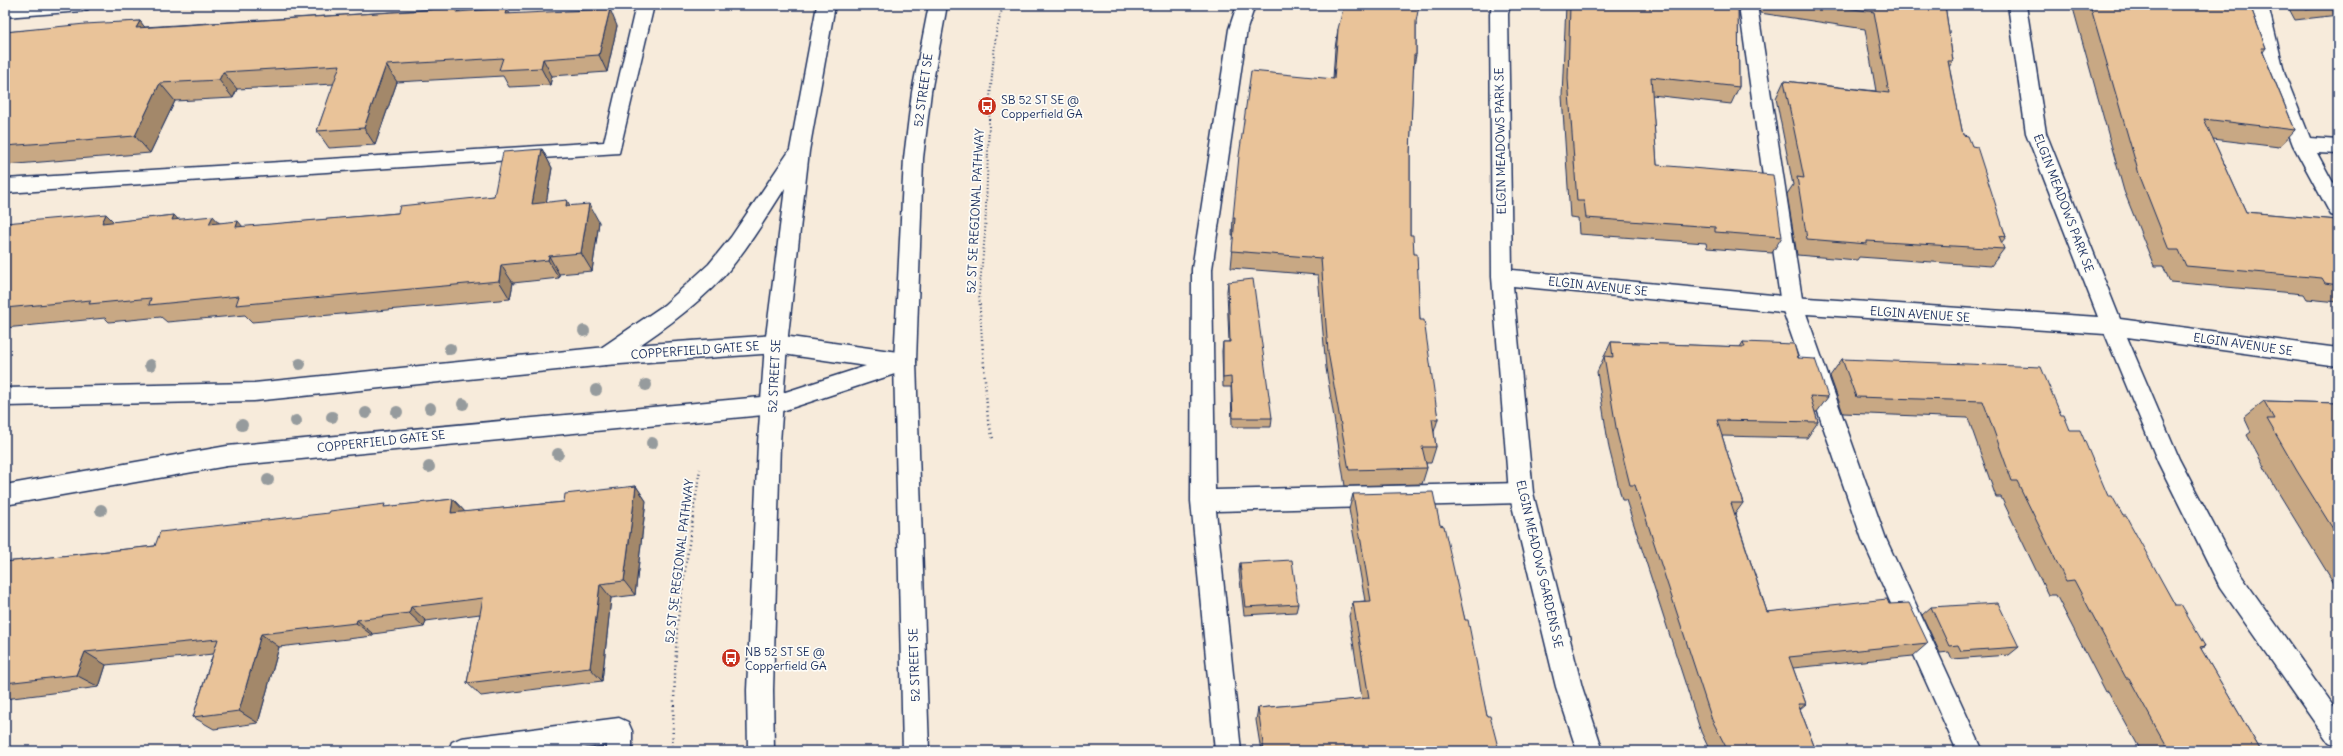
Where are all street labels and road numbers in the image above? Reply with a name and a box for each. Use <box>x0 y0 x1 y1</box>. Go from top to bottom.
street label: 52 STREET SE <box>910 52 936 128</box>
street label: ELGIN MEADOWS PARK SE <box>1491 67 1509 215</box>
street label: 52 ST SE REGIONAL PATHWAY <box>963 128 987 294</box>
street label: ELGIN MEADOWS PARK SE <box>2031 132 2097 274</box>
street label: ELGIN AVENUE SE <box>1547 273 1649 299</box>
street label: ELGIN AVENUE SE <box>1870 303 1970 325</box>
street label: ELGIN AVENUE SE <box>2192 330 2294 358</box>
street label: COPPERFIELD GATE SE <box>630 338 760 362</box>
street label: 52 STREET SE <box>765 339 783 413</box>
street label: COPPERFIELD GATE SE <box>316 427 446 455</box>
street label: 52 ST SE REGIONAL PATHWAY <box>662 478 697 644</box>
street label: ELGIN MEADOWS GARDENS SE <box>1513 479 1567 649</box>
street label: 52 STREET SE <box>905 628 923 702</box>

